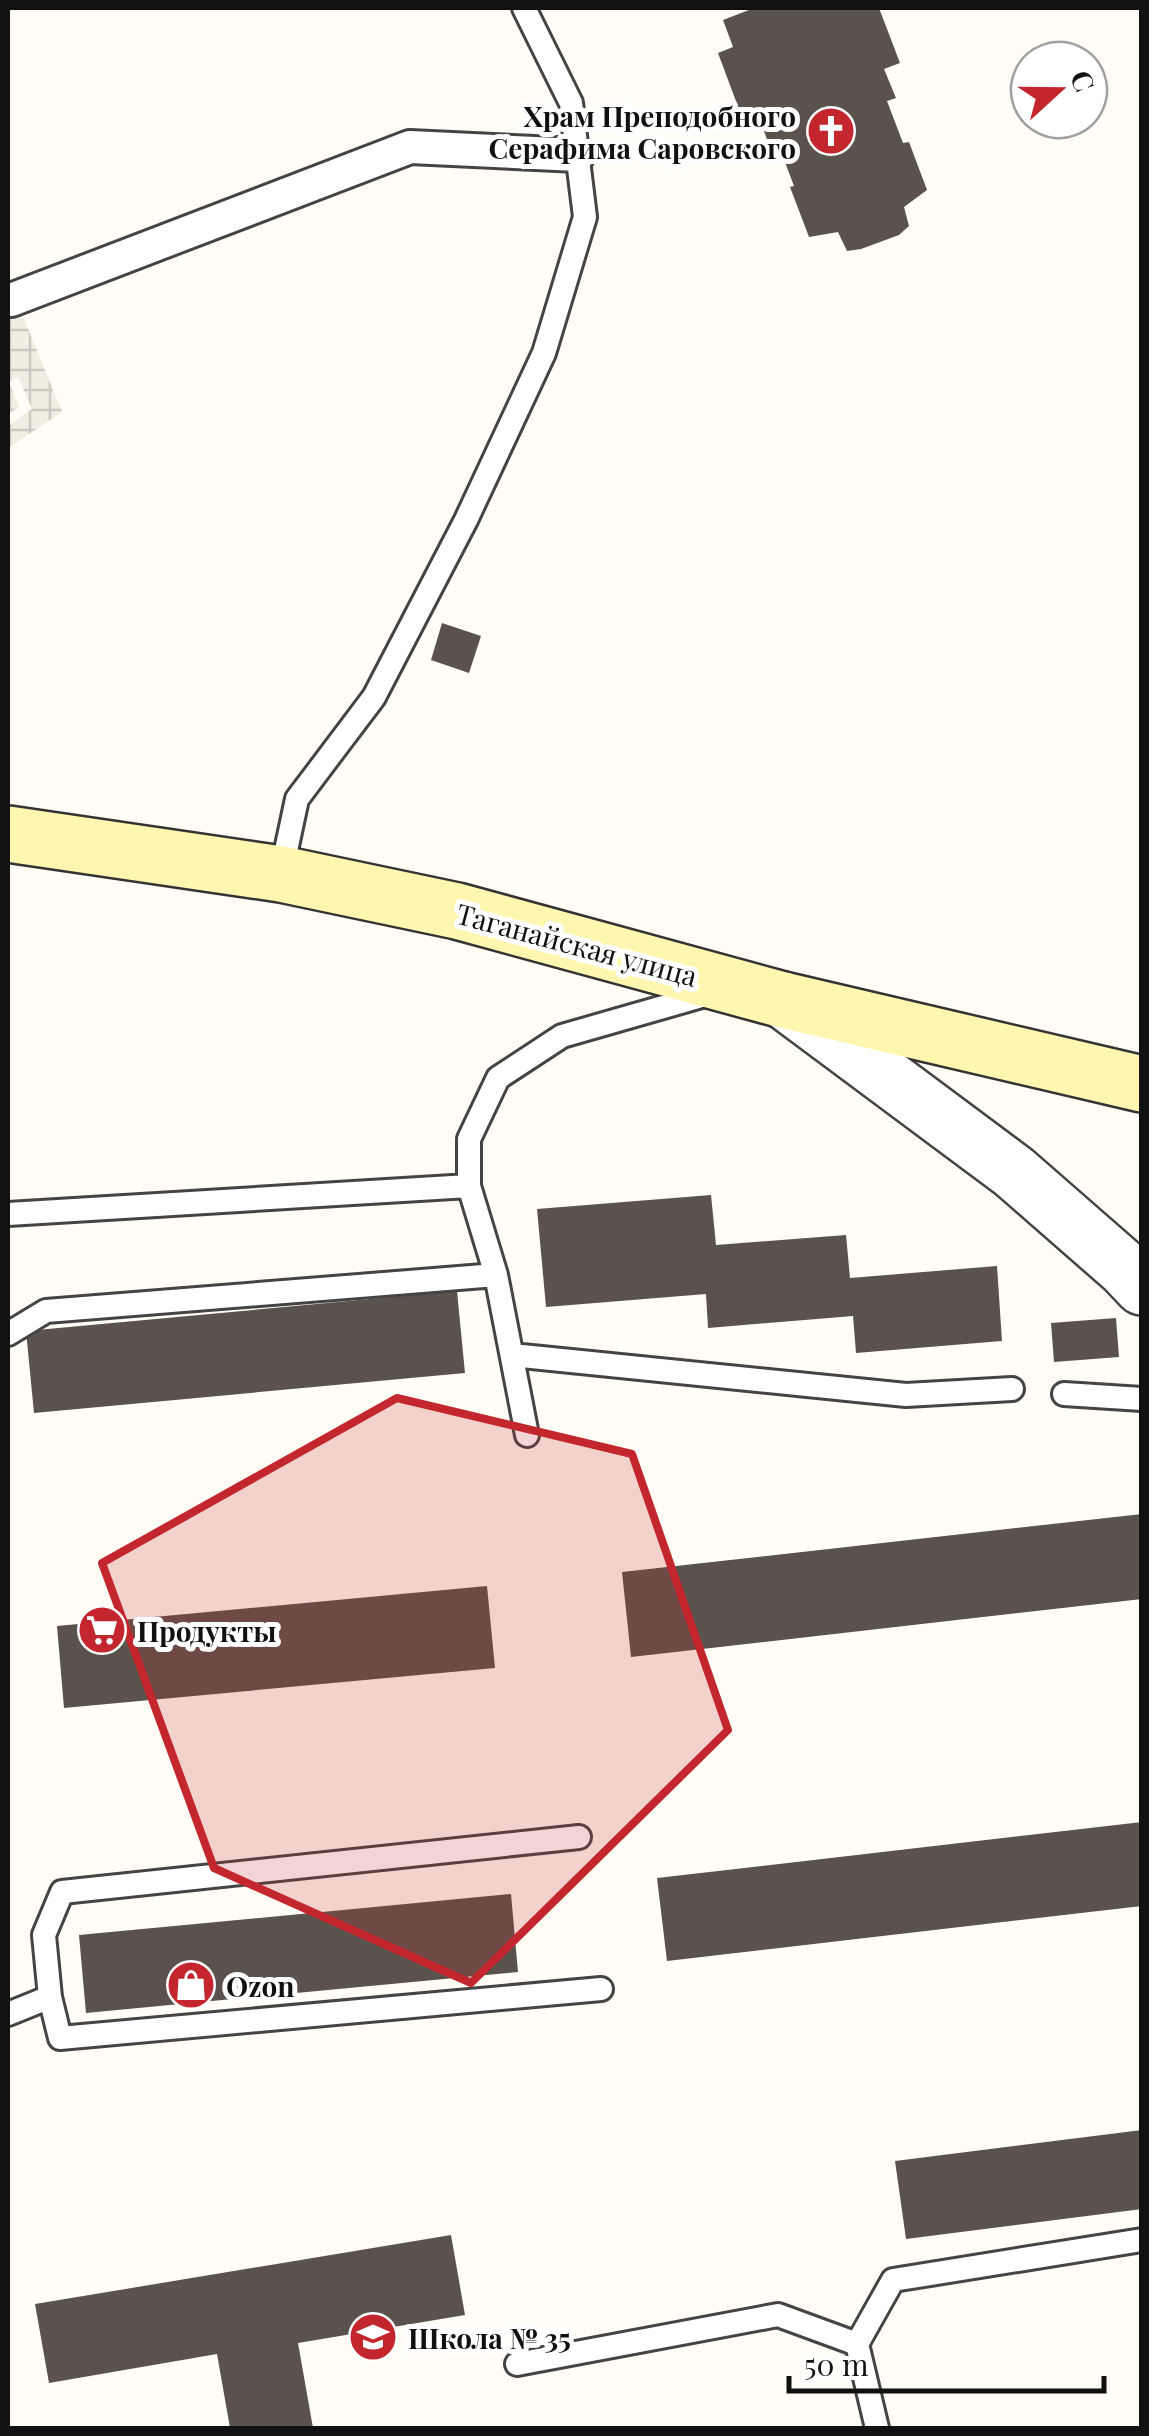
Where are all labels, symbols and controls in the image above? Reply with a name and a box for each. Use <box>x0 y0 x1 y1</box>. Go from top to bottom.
north arrow <box>1009 40 1109 140</box>
text: С <box>1063 65 1105 96</box>
place label: Храм Преподобного Серафима Саровского <box>489 97 796 166</box>
church icon: Храм Преподобного Серафима Саровского <box>805 105 857 157</box>
street label: Таганайская улица <box>453 894 701 994</box>
supermarket icon: Продукты <box>76 1604 128 1656</box>
place label: Продукты <box>137 1612 277 1649</box>
shop icon: Ozon <box>165 1959 217 2011</box>
place label: Ozon <box>226 1967 295 2004</box>
school or university icon: Школа № 35 <box>347 2311 399 2363</box>
place label: Школа № 35 <box>408 2319 571 2356</box>
scale bar <box>789 2331 1104 2393</box>
text: 50 m <box>804 2344 869 2384</box>

